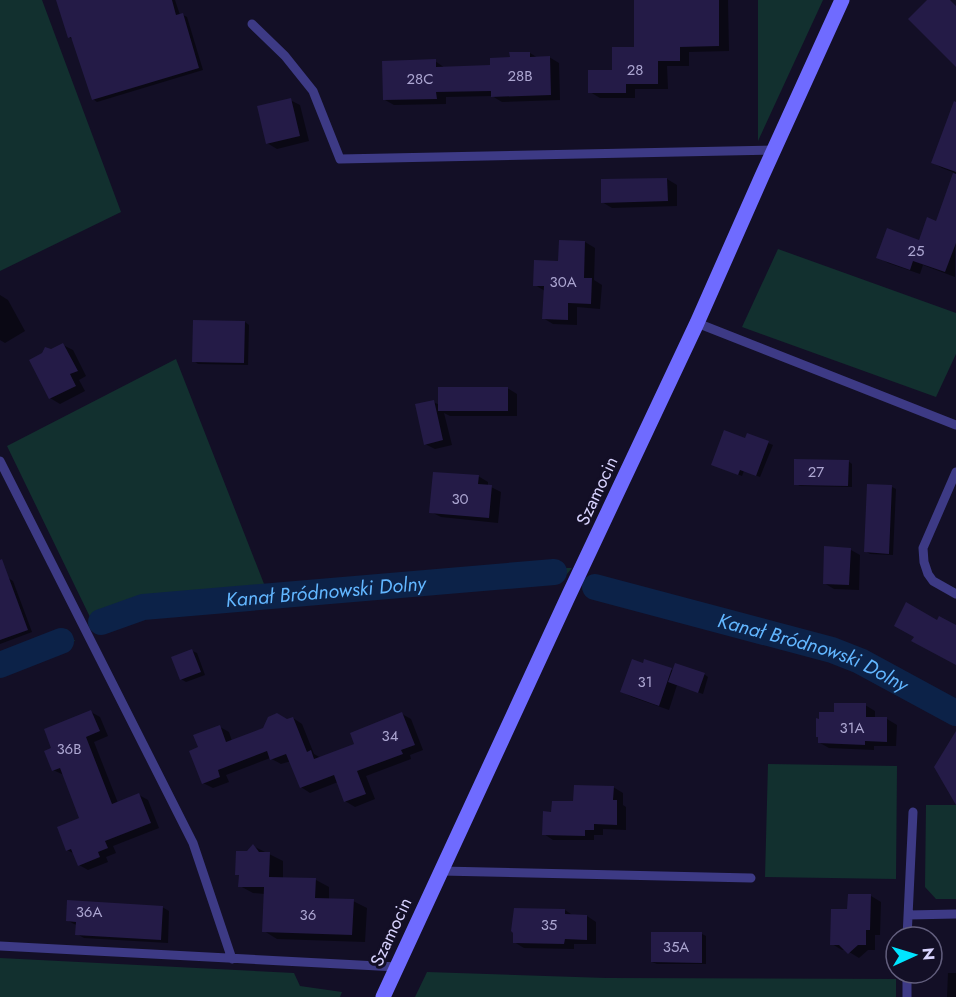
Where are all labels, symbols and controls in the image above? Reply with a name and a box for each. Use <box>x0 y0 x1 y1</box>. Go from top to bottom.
house number: 28 <box>627 59 643 81</box>
house number: 28B <box>507 65 533 87</box>
house number: 28C <box>406 68 434 90</box>
house number: 25 <box>908 240 925 262</box>
house number: 30A <box>549 271 577 293</box>
street label: Szamocin <box>570 452 624 530</box>
house number: 27 <box>808 461 824 483</box>
house number: 30 <box>451 488 469 510</box>
water label: Kanał Bródnowski Dolny <box>225 569 428 615</box>
water label: Kanał Bródnowski Dolny <box>714 606 915 700</box>
house number: 31 <box>638 671 652 693</box>
house number: 31A <box>840 717 865 739</box>
house number: 34 <box>382 725 399 747</box>
house number: 36B <box>56 738 82 760</box>
street label: Szamocin <box>364 893 418 971</box>
house number: 36A <box>76 901 102 923</box>
house number: 36 <box>300 904 316 926</box>
house number: 35 <box>541 914 557 936</box>
north arrow <box>884 925 944 985</box>
house number: 35A <box>663 936 689 958</box>
text: N <box>917 947 940 961</box>

